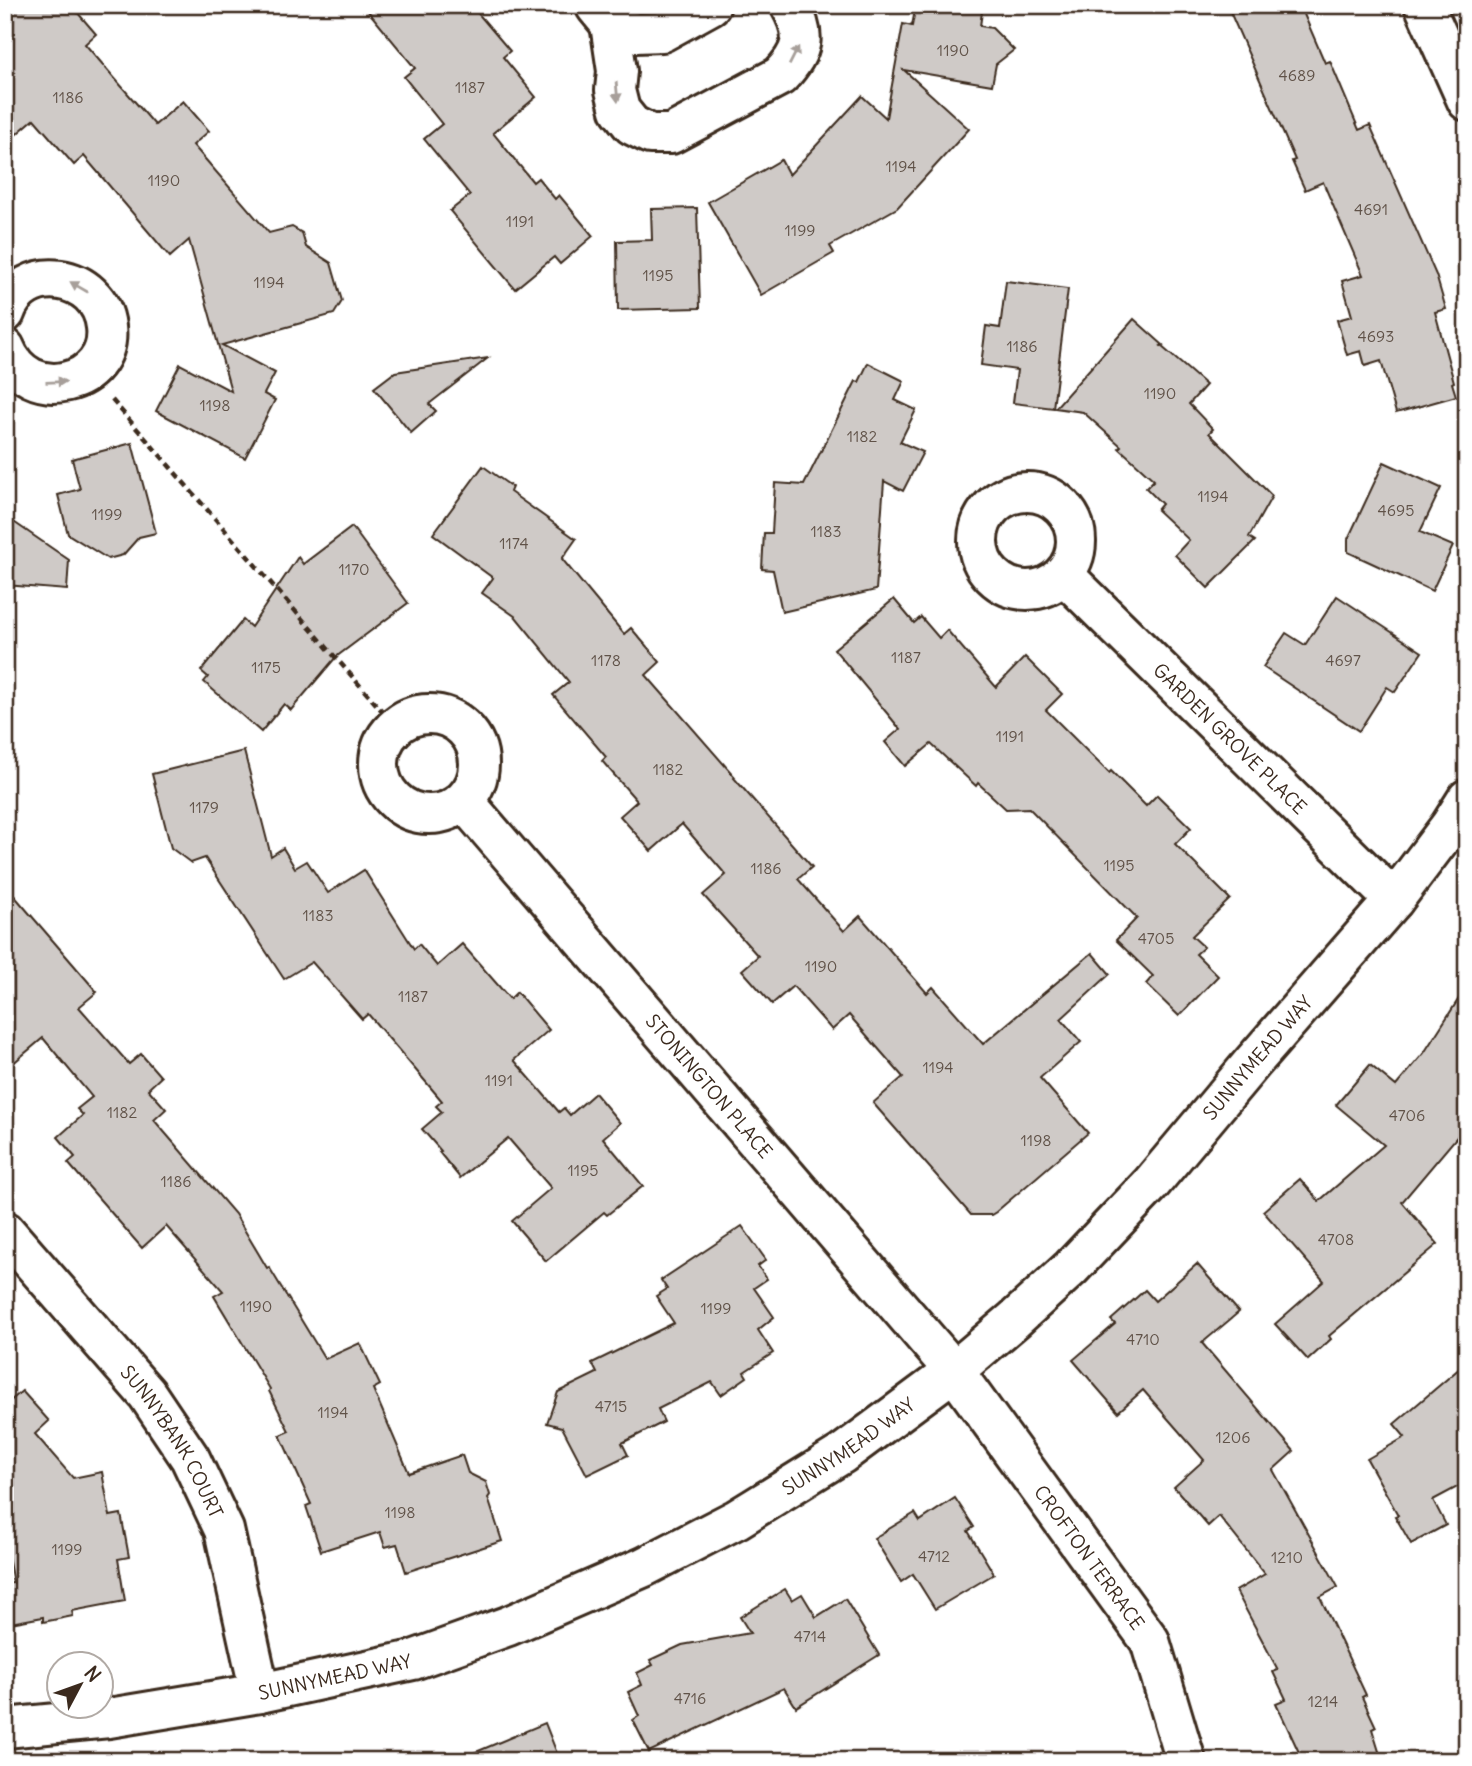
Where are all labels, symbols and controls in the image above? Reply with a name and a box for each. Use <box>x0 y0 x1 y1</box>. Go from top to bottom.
house number: 1190 <box>937 40 969 60</box>
one-way arrow <box>788 47 800 66</box>
house number: 4689 <box>1279 65 1315 85</box>
house number: 1187 <box>455 77 485 97</box>
one-way arrow <box>612 81 623 103</box>
house number: 1186 <box>52 87 84 107</box>
house number: 1194 <box>885 156 917 176</box>
house number: 1190 <box>148 170 180 190</box>
house number: 4691 <box>1354 199 1388 219</box>
house number: 1191 <box>506 211 534 231</box>
house number: 1199 <box>784 220 816 240</box>
house number: 1195 <box>642 265 674 285</box>
house number: 1194 <box>253 272 285 292</box>
one-way arrow <box>70 281 89 293</box>
house number: 4693 <box>1358 326 1394 346</box>
house number: 1186 <box>1006 336 1038 356</box>
one-way arrow <box>45 376 67 388</box>
house number: 1190 <box>1144 383 1176 403</box>
house number: 1198 <box>199 395 231 415</box>
house number: 1182 <box>847 426 878 446</box>
house number: 1194 <box>1197 486 1229 506</box>
house number: 4695 <box>1378 500 1414 520</box>
house number: 1199 <box>91 504 123 524</box>
house number: 1183 <box>810 521 842 541</box>
house number: 1174 <box>499 533 529 553</box>
house number: 1170 <box>338 559 370 579</box>
house number: 1187 <box>891 647 921 667</box>
house number: 1178 <box>591 650 621 670</box>
house number: 4697 <box>1325 650 1361 670</box>
house number: 1175 <box>251 657 281 677</box>
street label: GARDEN GROVE PLACE <box>1148 658 1312 819</box>
house number: 1191 <box>996 726 1024 746</box>
house number: 1182 <box>653 759 684 779</box>
house number: 1179 <box>189 797 219 817</box>
house number: 1195 <box>1103 855 1135 875</box>
house number: 1186 <box>750 858 782 878</box>
house number: 1183 <box>302 905 334 925</box>
house number: 4705 <box>1138 928 1174 948</box>
house number: 1190 <box>805 956 837 976</box>
house number: 1187 <box>398 986 428 1006</box>
street label: SUNNYMEAD WAY <box>1198 990 1318 1125</box>
street label: STONINGTON PLACE <box>641 1009 778 1163</box>
house number: 1194 <box>922 1057 954 1077</box>
house number: 1191 <box>485 1070 513 1090</box>
house number: 1182 <box>107 1102 138 1122</box>
house number: 4706 <box>1389 1105 1425 1125</box>
house number: 1198 <box>1020 1130 1052 1150</box>
house number: 1195 <box>567 1160 599 1180</box>
house number: 1186 <box>160 1171 192 1191</box>
house number: 4708 <box>1318 1229 1354 1249</box>
house number: 1190 <box>240 1296 272 1316</box>
house number: 1199 <box>700 1298 732 1318</box>
house number: 4710 <box>1126 1329 1160 1349</box>
street label: SUNNYBANK COURT <box>116 1360 228 1522</box>
street label: SUNNYMEAD WAY <box>778 1392 920 1500</box>
house number: 4715 <box>595 1396 627 1416</box>
house number: 1194 <box>317 1402 349 1422</box>
house number: 1206 <box>1216 1427 1250 1447</box>
street label: CROFTON TERRACE <box>1029 1480 1150 1634</box>
house number: 1198 <box>384 1502 416 1522</box>
house number: 1199 <box>51 1539 83 1559</box>
house number: 4712 <box>918 1546 950 1566</box>
house number: 1210 <box>1271 1547 1303 1567</box>
house number: 4714 <box>794 1626 826 1646</box>
street label: SUNNYMEAD WAY <box>256 1649 414 1705</box>
north arrow <box>46 1650 116 1720</box>
text: N <box>79 1661 106 1687</box>
house number: 4716 <box>674 1688 706 1708</box>
house number: 1214 <box>1308 1691 1338 1711</box>

